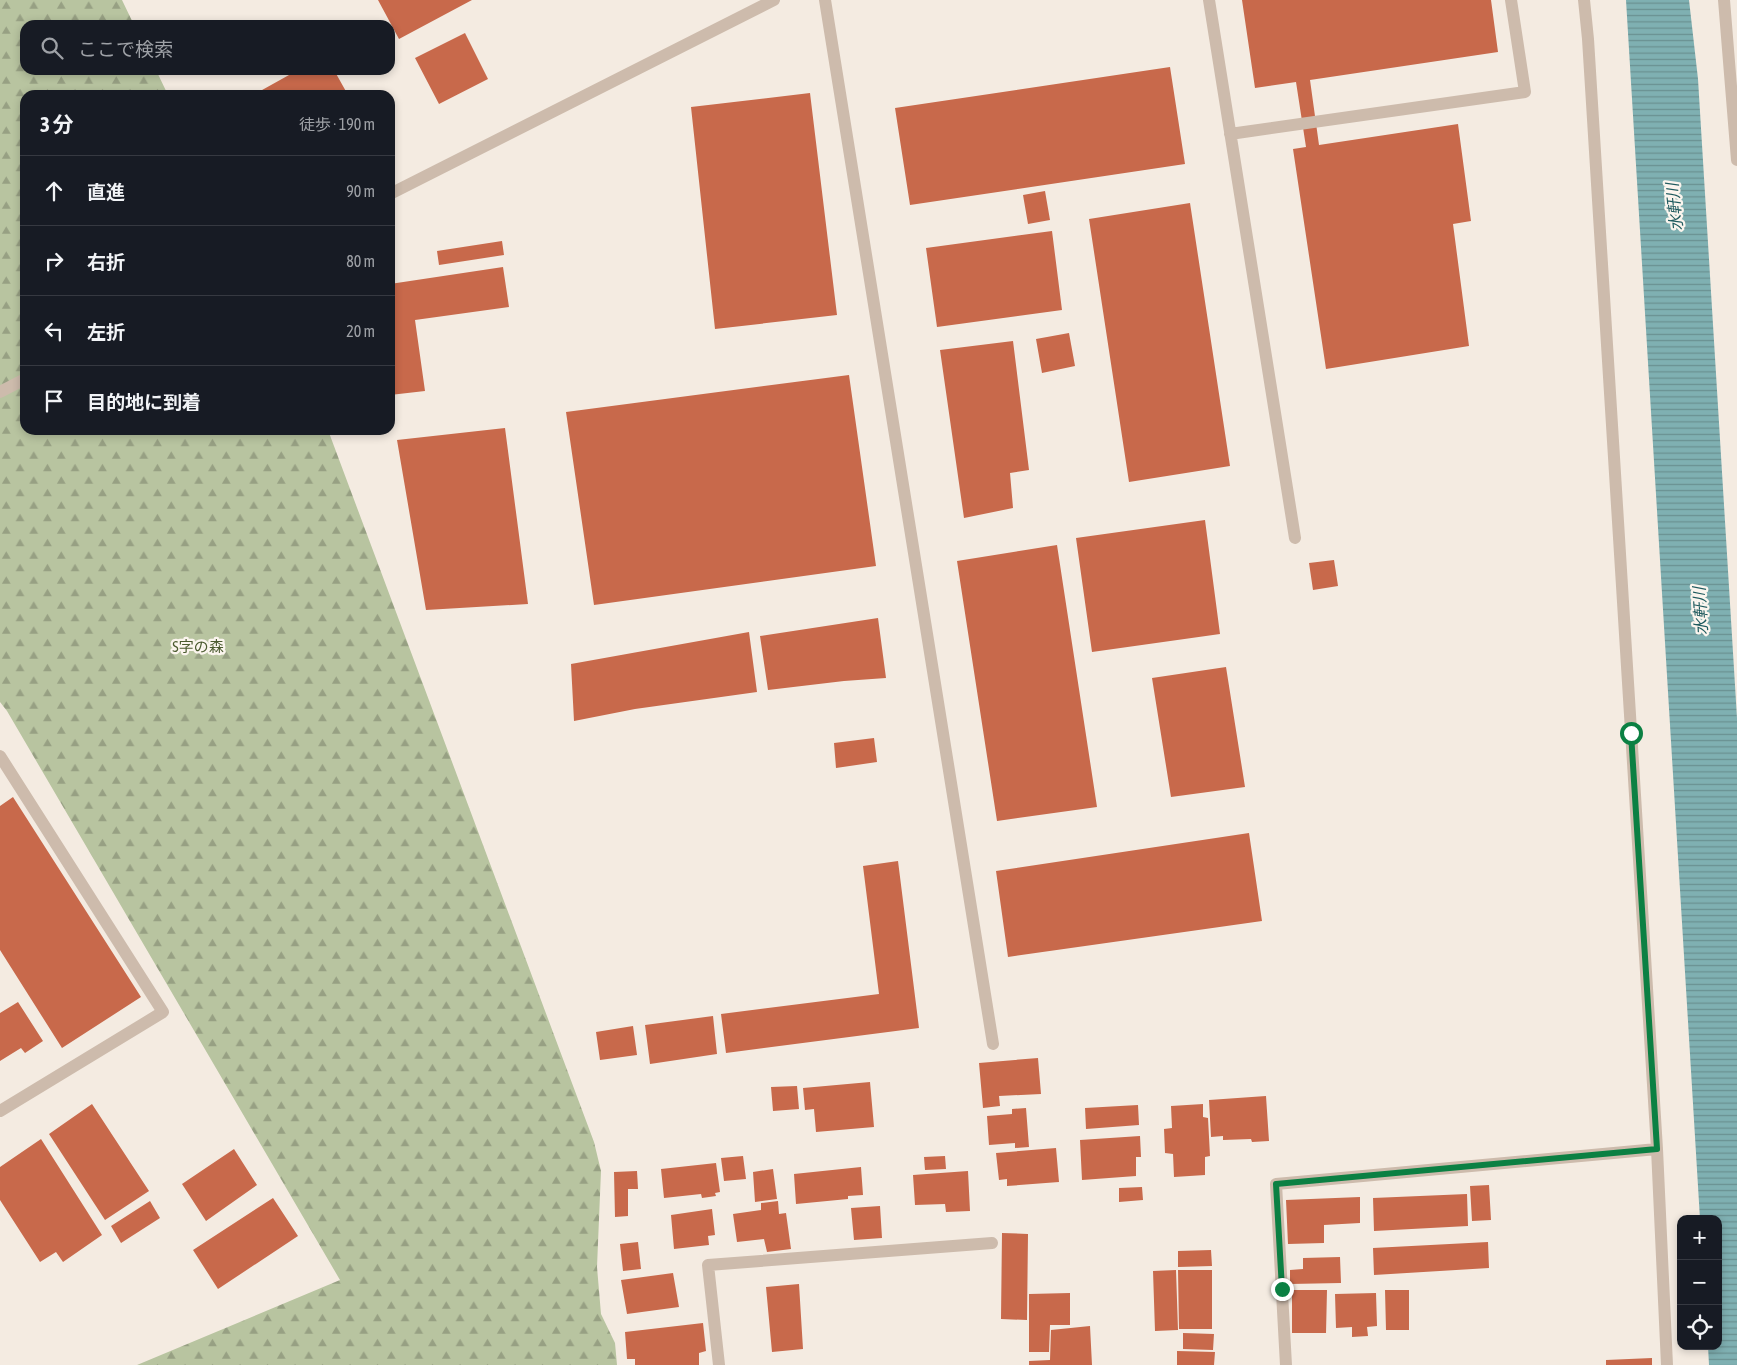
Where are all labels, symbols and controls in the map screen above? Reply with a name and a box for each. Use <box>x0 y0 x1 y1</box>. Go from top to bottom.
search box <box>20 20 395 75</box>
icon: search <box>38 34 66 62</box>
text: ここで検索 <box>78 38 173 60</box>
text: 3 分 <box>40 112 74 136</box>
text: 徒歩 · 190 m <box>299 115 375 133</box>
icon: ahead <box>40 177 68 205</box>
water label: 水軒川 <box>1662 180 1685 232</box>
text: 直進 <box>87 181 125 203</box>
text: 90 m <box>346 182 375 200</box>
icon: right <box>40 247 68 275</box>
text: 右折 <box>87 251 125 273</box>
text: 80 m <box>346 252 375 270</box>
icon: left <box>40 317 68 345</box>
text: 左折 <box>87 321 125 343</box>
text: 20 m <box>346 322 375 340</box>
icon: arrive <box>40 387 68 415</box>
text: 目的地に到着 <box>87 391 201 413</box>
water label: 水軒川 <box>1690 585 1710 635</box>
park label: S字の森 <box>172 638 224 655</box>
route start <box>1620 722 1643 745</box>
map controls <box>1677 1215 1722 1350</box>
button: + <box>1677 1215 1722 1260</box>
button: − <box>1677 1260 1722 1305</box>
route end <box>1271 1278 1294 1301</box>
button: locate <box>1677 1305 1722 1350</box>

